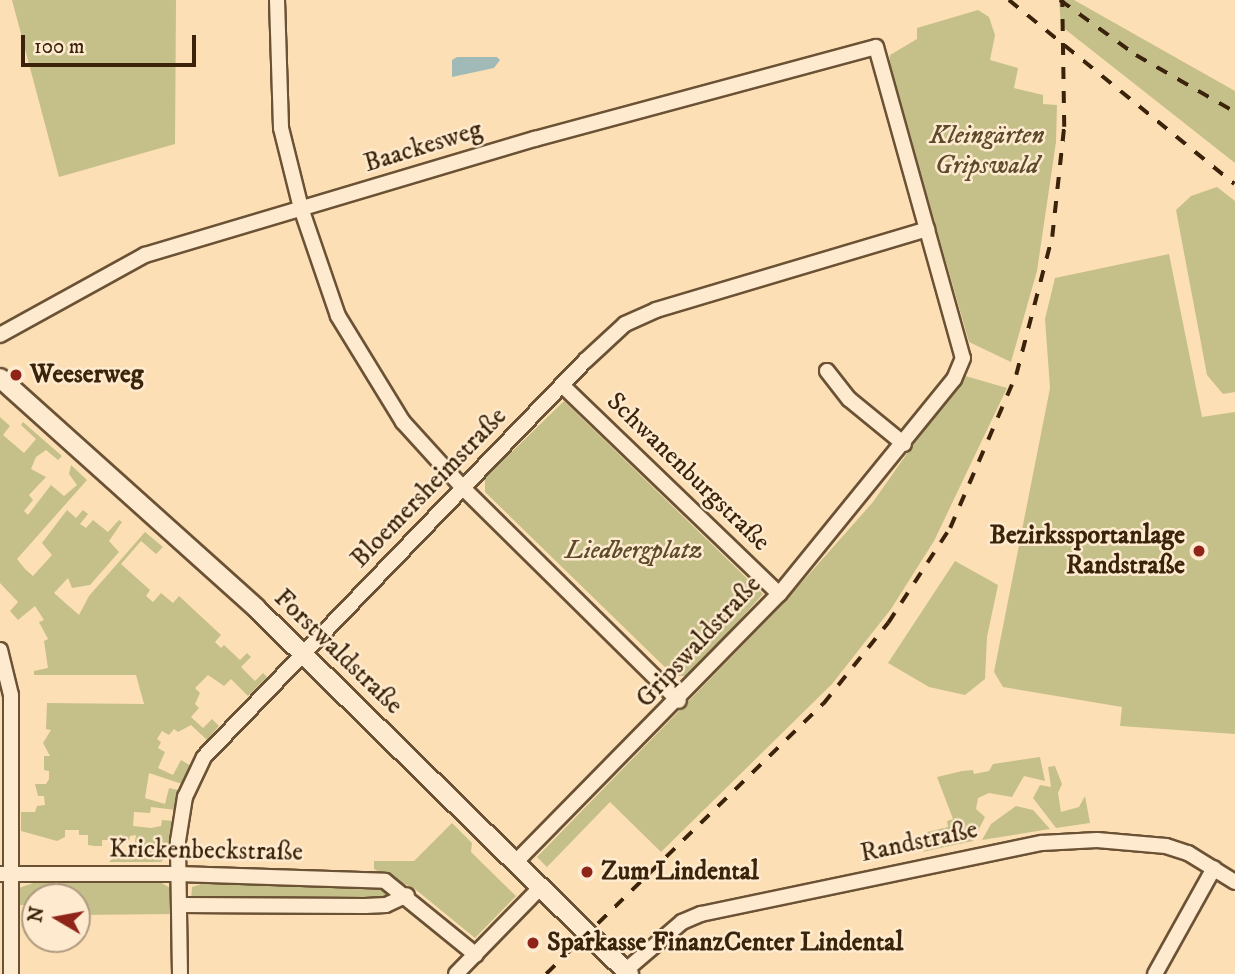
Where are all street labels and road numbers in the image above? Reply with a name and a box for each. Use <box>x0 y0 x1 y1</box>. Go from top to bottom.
street label: Baackesweg <box>360 114 486 180</box>
street label: Schwanenburgstraße <box>600 386 776 558</box>
street label: Bloemersheimstraße <box>345 401 513 575</box>
street label: Gripswaldstraße <box>630 570 768 714</box>
street label: Forstwaldstraße <box>267 583 409 721</box>
street label: Randstraße <box>858 814 980 870</box>
street label: Krickenbeckstraße <box>109 834 303 868</box>

